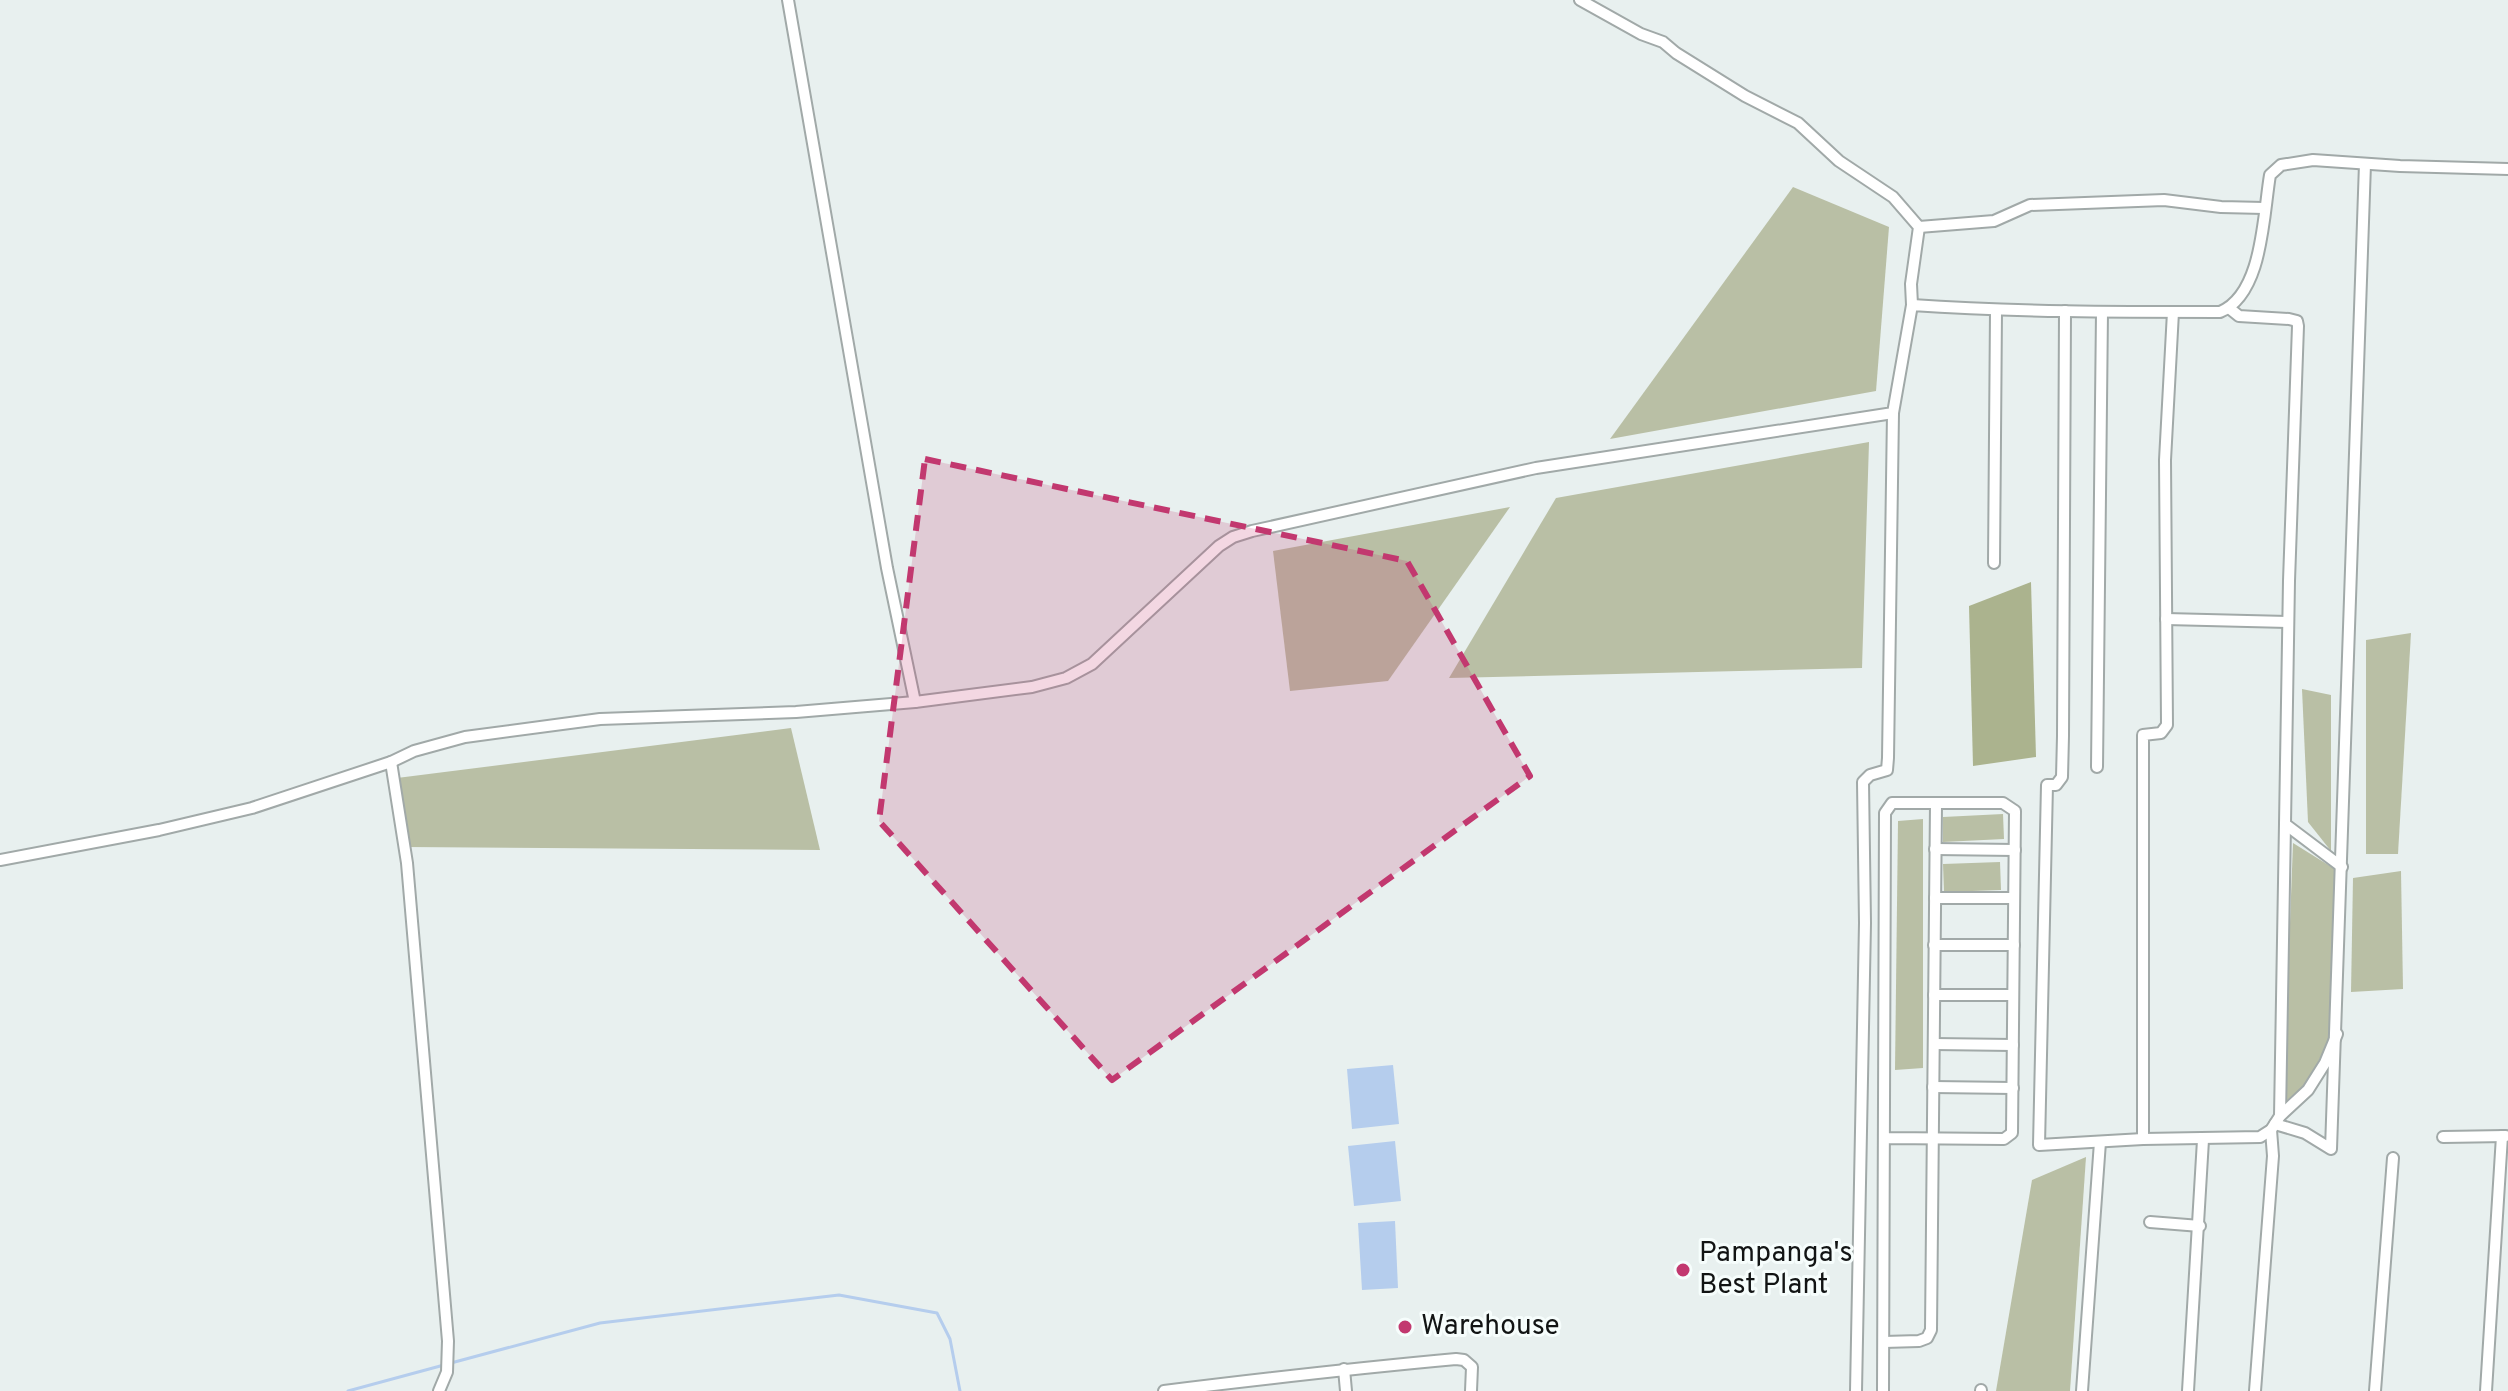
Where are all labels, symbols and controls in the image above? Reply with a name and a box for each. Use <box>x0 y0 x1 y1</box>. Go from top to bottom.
place label: Pampanga's Best Plant <box>1699 1236 1853 1304</box>
marker: Pampanga's Best Plant <box>1674 1261 1692 1279</box>
place label: Warehouse <box>1421 1309 1560 1345</box>
marker: Warehouse <box>1396 1318 1414 1336</box>

